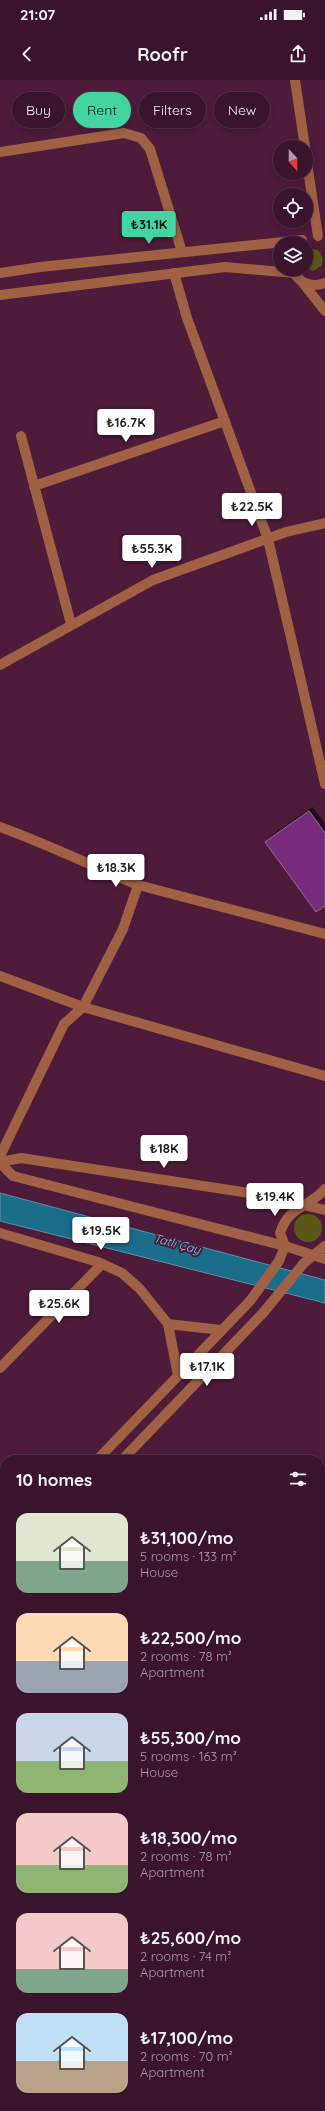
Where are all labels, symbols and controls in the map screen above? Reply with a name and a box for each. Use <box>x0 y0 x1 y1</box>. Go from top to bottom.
text: 21:07 <box>20 5 55 24</box>
icon: back <box>16 43 38 65</box>
text: Roofr <box>137 43 188 66</box>
icon: share <box>287 43 309 65</box>
chip: Buy <box>12 92 65 128</box>
chip: Rent <box>73 92 131 128</box>
chip: Filters <box>139 92 206 128</box>
chip: New <box>214 92 270 128</box>
north arrow <box>273 140 313 180</box>
map controls <box>273 140 313 276</box>
button: locate <box>273 188 313 228</box>
pin: ₺31.1K <box>116 211 182 245</box>
text: ₺31.1K <box>131 216 167 232</box>
button: layers <box>273 236 313 276</box>
pin: ₺16.7K <box>93 409 159 443</box>
text: ₺16.7K <box>106 414 146 430</box>
pin: ₺22.5K <box>219 493 285 527</box>
text: ₺22.5K <box>231 498 273 514</box>
pin: ₺55.3K <box>119 535 185 569</box>
text: ₺55.3K <box>131 540 173 556</box>
pin: ₺18.3K <box>83 854 149 888</box>
text: ₺18.3K <box>96 859 136 875</box>
pin: ₺18K <box>140 1135 188 1169</box>
text: ₺18K <box>150 1140 178 1156</box>
pin: ₺19.4K <box>242 1183 308 1217</box>
text: ₺19.4K <box>255 1188 295 1204</box>
pin: ₺19.5K <box>68 1217 134 1251</box>
text: ₺19.5K <box>81 1222 121 1238</box>
water label: Tatlı Çay <box>152 1230 203 1257</box>
pin: ₺25.6K <box>26 1290 92 1324</box>
text: ₺25.6K <box>38 1295 80 1311</box>
pin: ₺17.1K <box>174 1353 240 1387</box>
text: ₺17.1K <box>189 1358 225 1374</box>
icon: filters <box>287 1468 309 1490</box>
text: 10 homes <box>16 1469 92 1490</box>
text: ₺31,100/mo <box>140 1527 233 1548</box>
icon: home <box>48 1529 96 1577</box>
text: 5 rooms · 133 m² <box>140 1548 237 1564</box>
text: House <box>140 1564 178 1580</box>
text: ₺22,500/mo <box>140 1627 241 1648</box>
icon: home <box>48 1629 96 1677</box>
text: 2 rooms · 78 m² <box>140 1648 232 1664</box>
text: Apartment <box>140 1664 205 1680</box>
text: ₺55,300/mo <box>140 1727 241 1748</box>
icon: home <box>48 1729 96 1777</box>
text: 5 rooms · 163 m² <box>140 1748 237 1764</box>
text: House <box>140 1764 178 1780</box>
text: ₺18,300/mo <box>140 1827 237 1848</box>
icon: home <box>48 1829 96 1877</box>
text: 2 rooms · 78 m² <box>140 1848 232 1864</box>
text: Apartment <box>140 1864 205 1880</box>
text: ₺25,600/mo <box>140 1927 241 1948</box>
icon: home <box>48 1929 96 1977</box>
text: 2 rooms · 74 m² <box>140 1948 231 1964</box>
text: Apartment <box>140 1964 205 1980</box>
text: ₺17,100/mo <box>140 2027 233 2048</box>
icon: home <box>48 2029 96 2077</box>
text: 2 rooms · 70 m² <box>140 2048 233 2064</box>
text: Apartment <box>140 2064 205 2080</box>

